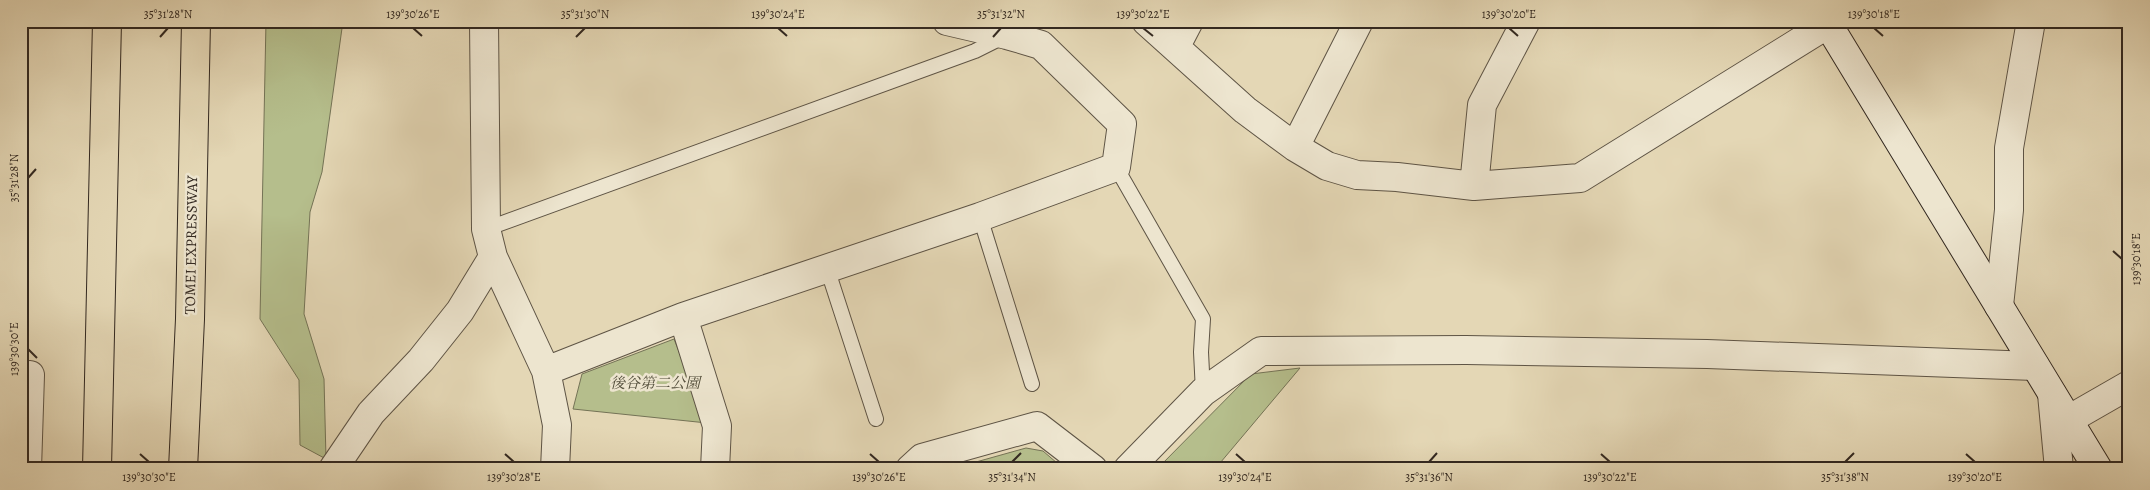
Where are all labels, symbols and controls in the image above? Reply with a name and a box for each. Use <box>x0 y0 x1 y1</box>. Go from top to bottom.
text: 35°31'28"N <box>144 6 193 22</box>
text: 139°30'26"E <box>386 6 440 22</box>
text: 35°31'30"N <box>561 6 610 22</box>
text: 139°30'24"E <box>751 6 805 22</box>
text: 35°31'32"N <box>977 6 1025 22</box>
text: 139°30'22"E <box>1116 6 1170 22</box>
text: 139°30'20"E <box>1482 6 1536 22</box>
text: 139°30'18"E <box>1848 6 1900 22</box>
text: 35°31'28"N <box>6 153 22 202</box>
street label: TOMEI EXPRESSWAY <box>180 174 202 315</box>
text: 139°30'18"E <box>2128 233 2144 285</box>
text: 139°30'30"E <box>6 322 22 376</box>
park label: 後谷第二公園 <box>610 373 703 393</box>
text: 139°30'30"E <box>122 469 176 485</box>
text: 139°30'28"E <box>487 469 541 485</box>
text: 139°30'26"E <box>852 469 906 485</box>
text: 35°31'34"N <box>988 469 1036 485</box>
text: 139°30'24"E <box>1218 469 1272 485</box>
text: 35°31'36"N <box>1405 469 1453 485</box>
text: 139°30'22"E <box>1583 469 1637 485</box>
text: 35°31'38"N <box>1821 469 1869 485</box>
text: 139°30'20"E <box>1948 469 2002 485</box>

